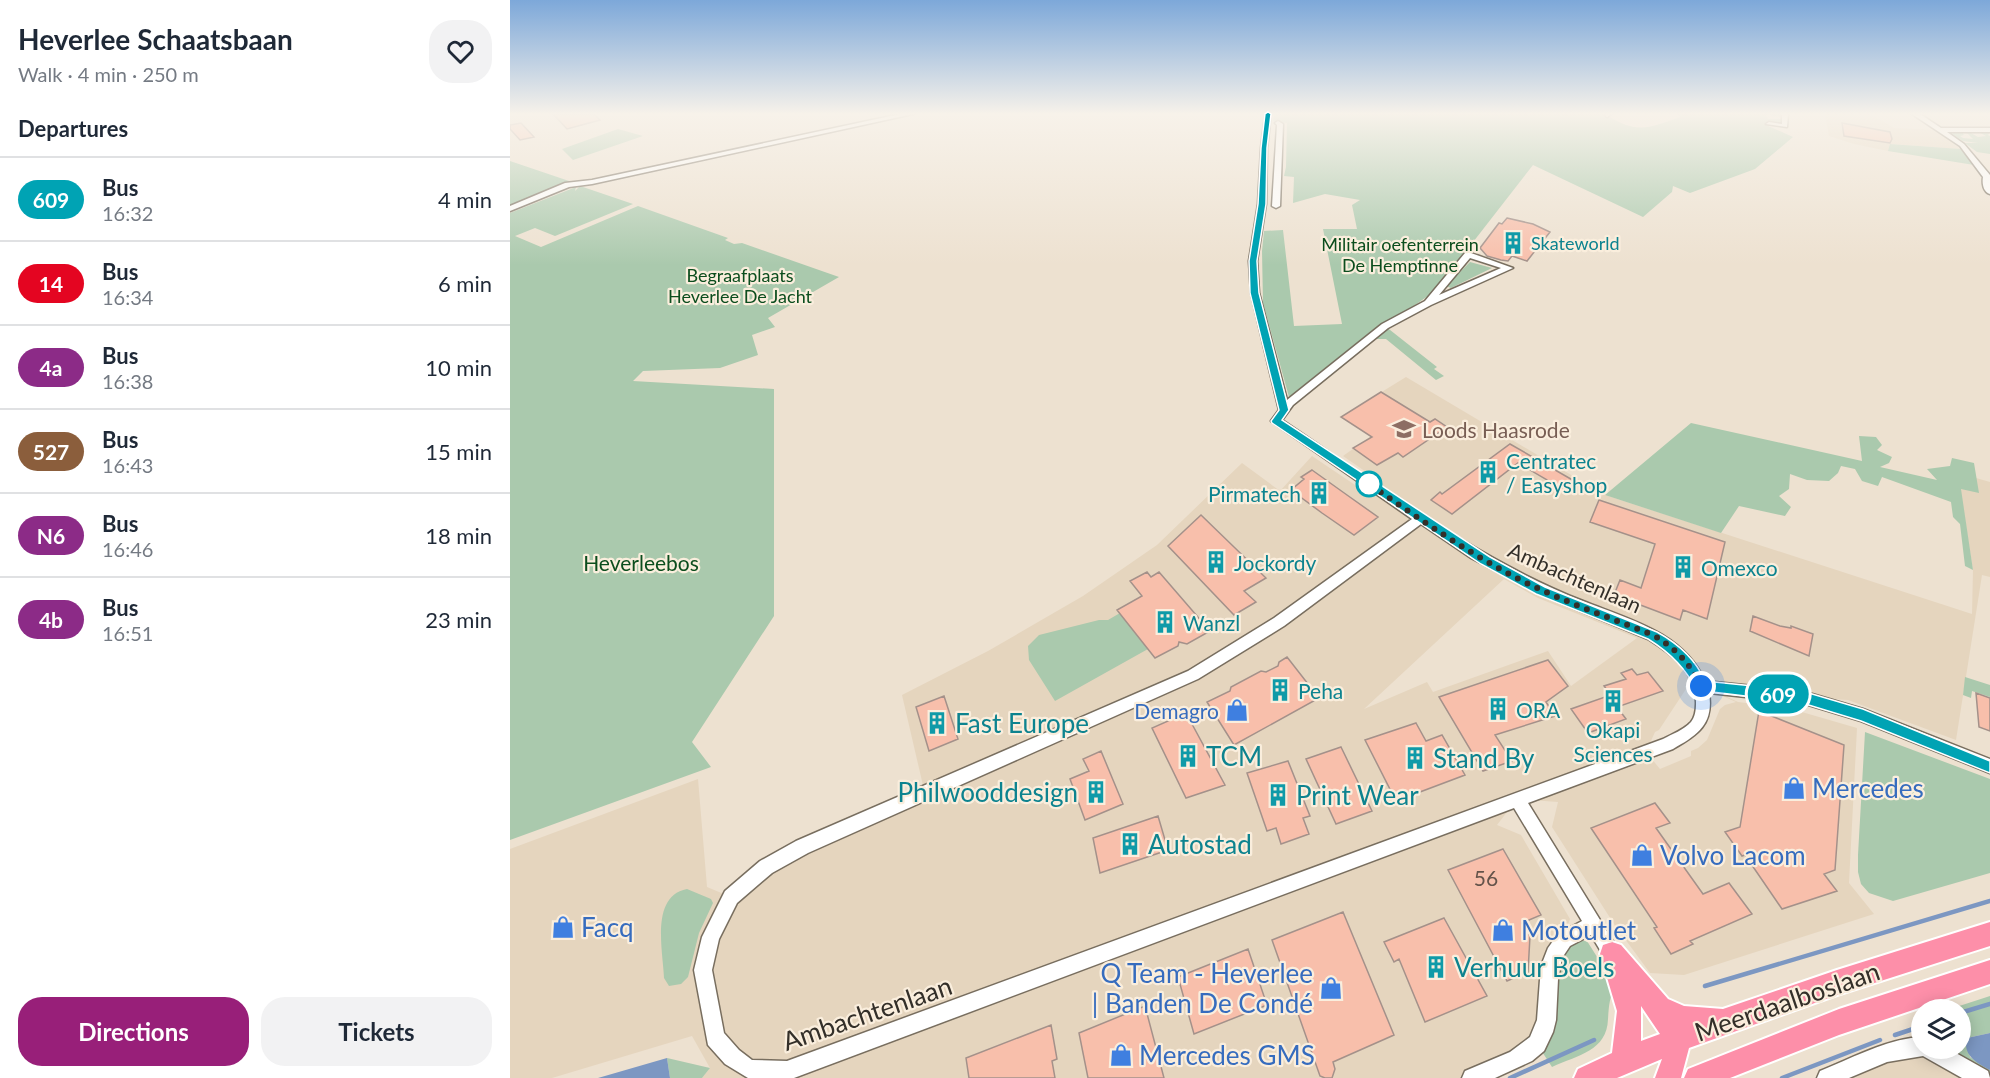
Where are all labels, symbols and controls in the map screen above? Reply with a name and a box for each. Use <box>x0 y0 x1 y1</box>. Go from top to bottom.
button: heart <box>429 20 492 83</box>
text: Heverlee Schaatsbaan <box>18 22 293 56</box>
text: Walk · 4 min · 250 m <box>18 62 199 86</box>
text: Departures <box>18 115 128 142</box>
text: Bus <box>102 174 138 201</box>
text: 4 min <box>438 186 492 213</box>
text: 609 <box>33 187 69 212</box>
text: 16:32 <box>102 201 153 225</box>
building icon: Skateworld <box>1500 230 1526 256</box>
place label: Skateworld <box>1531 232 1620 254</box>
park label: Militair oefenterrein De Hemptinne <box>1321 233 1479 276</box>
text: Bus <box>102 258 138 285</box>
park label: Begraafplaats Heverlee De Jacht <box>668 264 813 307</box>
text: 6 min <box>438 270 492 297</box>
text: 14 <box>39 271 63 296</box>
text: 16:34 <box>102 285 153 309</box>
text: Bus <box>102 342 138 369</box>
text: 10 min <box>425 354 492 381</box>
text: 4a <box>40 355 62 380</box>
text: 16:38 <box>102 369 153 393</box>
school or university icon: Loods Haasrode <box>1391 416 1417 442</box>
place label: Loods Haasrode <box>1422 417 1570 442</box>
text: Bus <box>102 426 138 453</box>
text: 15 min <box>425 438 492 465</box>
text: 527 <box>33 439 69 464</box>
place label: Centratec / Easyshop <box>1506 448 1607 497</box>
text: 16:43 <box>102 453 153 477</box>
building icon: Centratec / Easyshop <box>1475 459 1501 485</box>
unlabelled marker <box>1356 471 1382 497</box>
building icon: Pirmatech <box>1306 480 1332 506</box>
place label: Pirmatech <box>1208 481 1301 506</box>
text: Bus <box>102 510 138 537</box>
text: 18 min <box>425 522 492 549</box>
text: N6 <box>37 523 65 548</box>
street label: Ambachtenlaan <box>1505 536 1645 618</box>
text: 16:46 <box>102 537 153 561</box>
building icon: Jockordy <box>1203 549 1229 575</box>
park label: Heverleebos <box>583 550 699 575</box>
place label: Jockordy <box>1234 550 1316 575</box>
building icon: Omexco <box>1670 554 1696 580</box>
place label: Omexco <box>1701 555 1778 580</box>
text: Bus <box>102 594 138 621</box>
text: 23 min <box>425 606 492 633</box>
text: 4b <box>39 607 63 632</box>
building icon: Wanzl <box>1152 609 1178 635</box>
place label: Wanzl <box>1183 610 1240 635</box>
text: 16:51 <box>102 621 153 645</box>
your location <box>1686 671 1716 701</box>
line badge: 609 <box>1744 674 1812 714</box>
building icon: Peha <box>1267 677 1293 703</box>
place label: Peha <box>1298 678 1343 703</box>
text: 609 <box>1760 682 1796 707</box>
building icon: Okapi Sciences <box>1600 688 1626 714</box>
building icon: ORA <box>1485 696 1511 722</box>
shop icon: Demagro <box>1224 697 1250 723</box>
place label: ORA <box>1516 697 1561 722</box>
place label: Demagro <box>1134 698 1219 723</box>
place label: Fast Europe <box>955 707 1089 739</box>
building icon: Fast Europe <box>924 710 950 736</box>
place label: Okapi Sciences <box>1573 717 1653 766</box>
place label: TCM <box>1206 740 1262 772</box>
place label: Stand By <box>1433 742 1535 774</box>
building icon: TCM <box>1175 743 1201 769</box>
building icon: Stand By <box>1402 745 1428 771</box>
place label: Mercedes <box>1812 772 1924 804</box>
shop icon: Mercedes <box>1781 775 1807 801</box>
place label: Philwooddesign <box>897 776 1078 808</box>
building icon: Philwooddesign <box>1083 779 1109 805</box>
place label: Print Wear <box>1296 779 1419 811</box>
building icon: Print Wear <box>1265 782 1291 808</box>
place label: Autostad <box>1148 828 1252 860</box>
building icon: Autostad <box>1117 831 1143 857</box>
place label: Volvo Lacom <box>1660 839 1806 871</box>
shop icon: Volvo Lacom <box>1629 842 1655 868</box>
house number: 56 <box>1474 865 1498 890</box>
place label: Facq <box>581 911 634 943</box>
shop icon: Facq <box>550 914 576 940</box>
place label: Motoutlet <box>1521 914 1637 946</box>
shop icon: Motoutlet <box>1490 917 1516 943</box>
place label: Verhuur Boels <box>1454 951 1614 983</box>
building icon: Verhuur Boels <box>1423 954 1449 980</box>
street label: Meerdaalboslaan <box>1690 954 1884 1048</box>
place label: Q Team - Heverlee | Banden De Condé <box>1092 957 1313 1019</box>
street label: Ambachtenlaan <box>778 969 956 1057</box>
shop icon: Q Team - Heverlee | Banden De Condé <box>1318 975 1344 1001</box>
button: Directions <box>18 997 249 1066</box>
button: Tickets <box>261 997 492 1066</box>
map controls <box>1911 999 1971 1059</box>
button: layers <box>1911 999 1971 1059</box>
place label: Mercedes GMS <box>1139 1039 1315 1071</box>
shop icon: Mercedes GMS <box>1108 1042 1134 1068</box>

